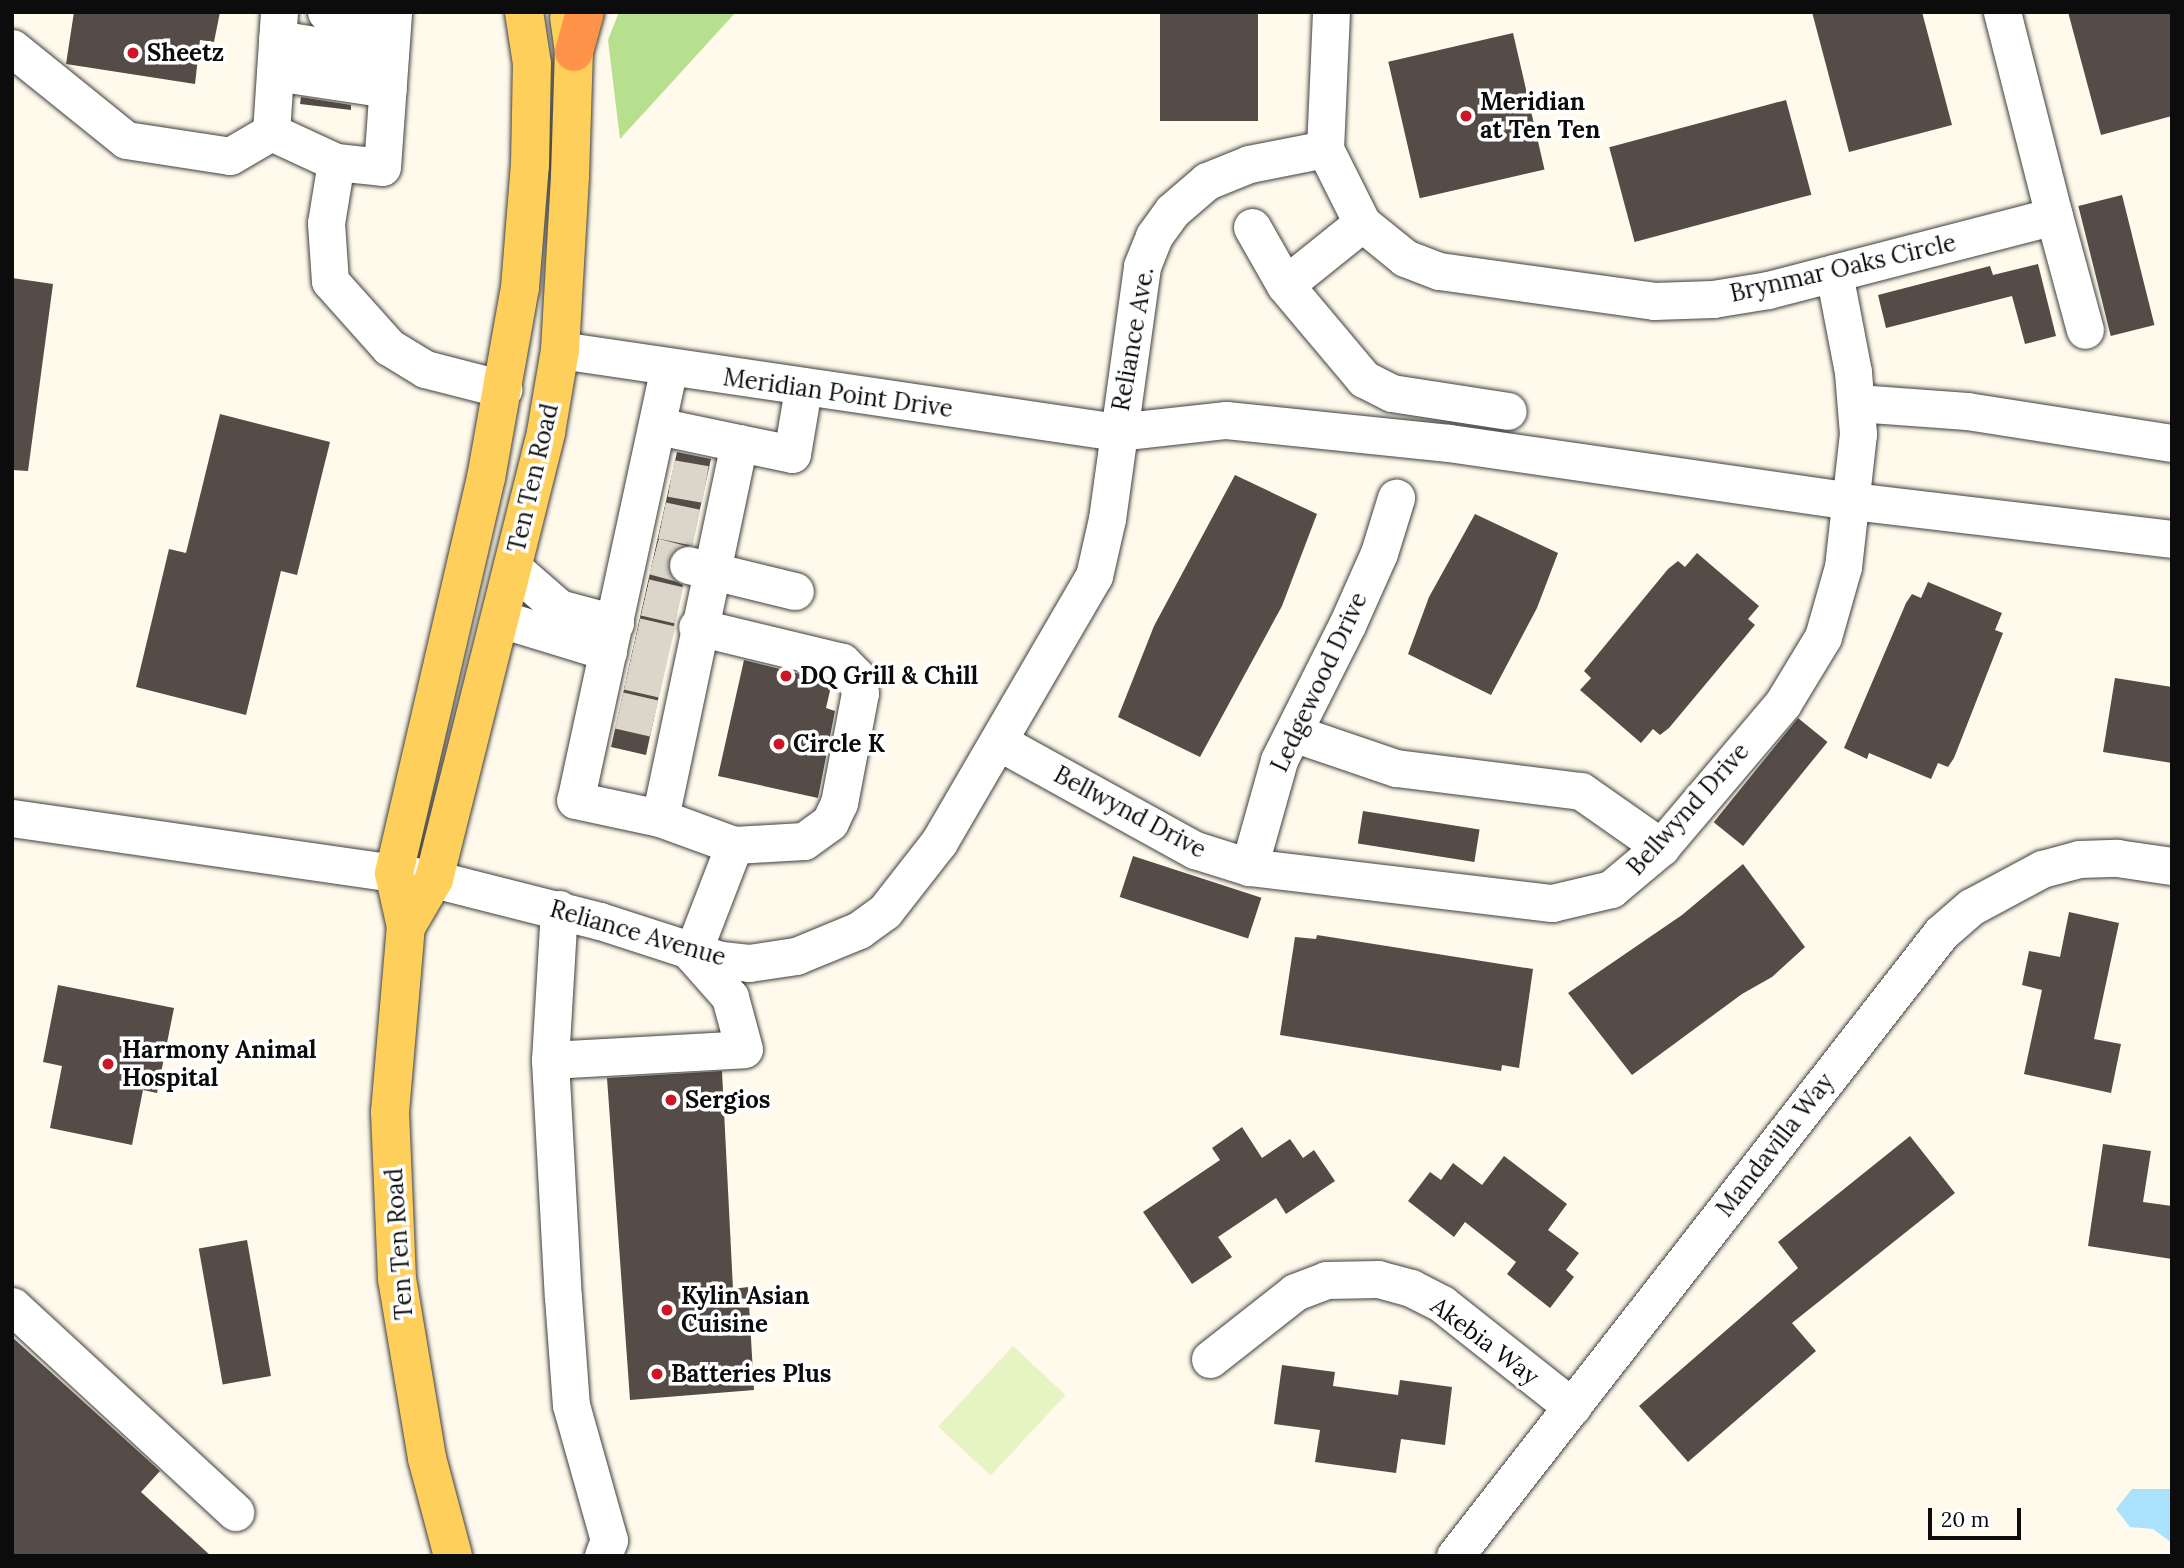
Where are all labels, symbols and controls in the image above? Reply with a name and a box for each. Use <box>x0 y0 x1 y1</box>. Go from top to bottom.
place label: Sheetz <box>147 39 224 67</box>
marker: Sheetz <box>125 45 141 61</box>
place label: Meridian at Ten Ten <box>1480 88 1600 144</box>
marker: Meridian at Ten Ten <box>1458 108 1474 124</box>
street label: Brynmar Oaks Circle <box>1727 228 1959 308</box>
street label: Reliance Ave. <box>1106 265 1160 413</box>
street label: Meridian Point Drive <box>721 363 955 423</box>
street label: Ten Ten Road <box>502 401 564 555</box>
street label: Ledgewood Drive <box>1265 588 1373 776</box>
place label: DQ Grill & Chill <box>800 662 978 690</box>
marker: DQ Grill & Chill <box>778 668 794 684</box>
place label: Circle K <box>793 730 885 758</box>
marker: Circle K <box>771 736 787 752</box>
street label: Bellwynd Drive <box>1621 737 1755 881</box>
street label: Bellwynd Drive <box>1049 760 1211 864</box>
street label: Reliance Avenue <box>547 894 729 972</box>
place label: Harmony Animal Hospital <box>122 1036 317 1092</box>
marker: Harmony Animal Hospital <box>100 1056 116 1072</box>
street label: Mandavilla Way <box>1710 1068 1840 1222</box>
place label: Sergios <box>685 1086 771 1114</box>
marker: Sergios <box>663 1092 679 1108</box>
street label: Ten Ten Road <box>379 1167 419 1321</box>
place label: Kylin Asian Cuisine <box>681 1282 810 1338</box>
street label: Akebia Way <box>1425 1291 1545 1391</box>
marker: Kylin Asian Cuisine <box>659 1302 675 1318</box>
place label: Batteries Plus <box>671 1360 831 1388</box>
marker: Batteries Plus <box>649 1366 665 1382</box>
scale bar <box>1932 1494 2025 1538</box>
text: 20 m <box>1941 1506 1990 1533</box>

